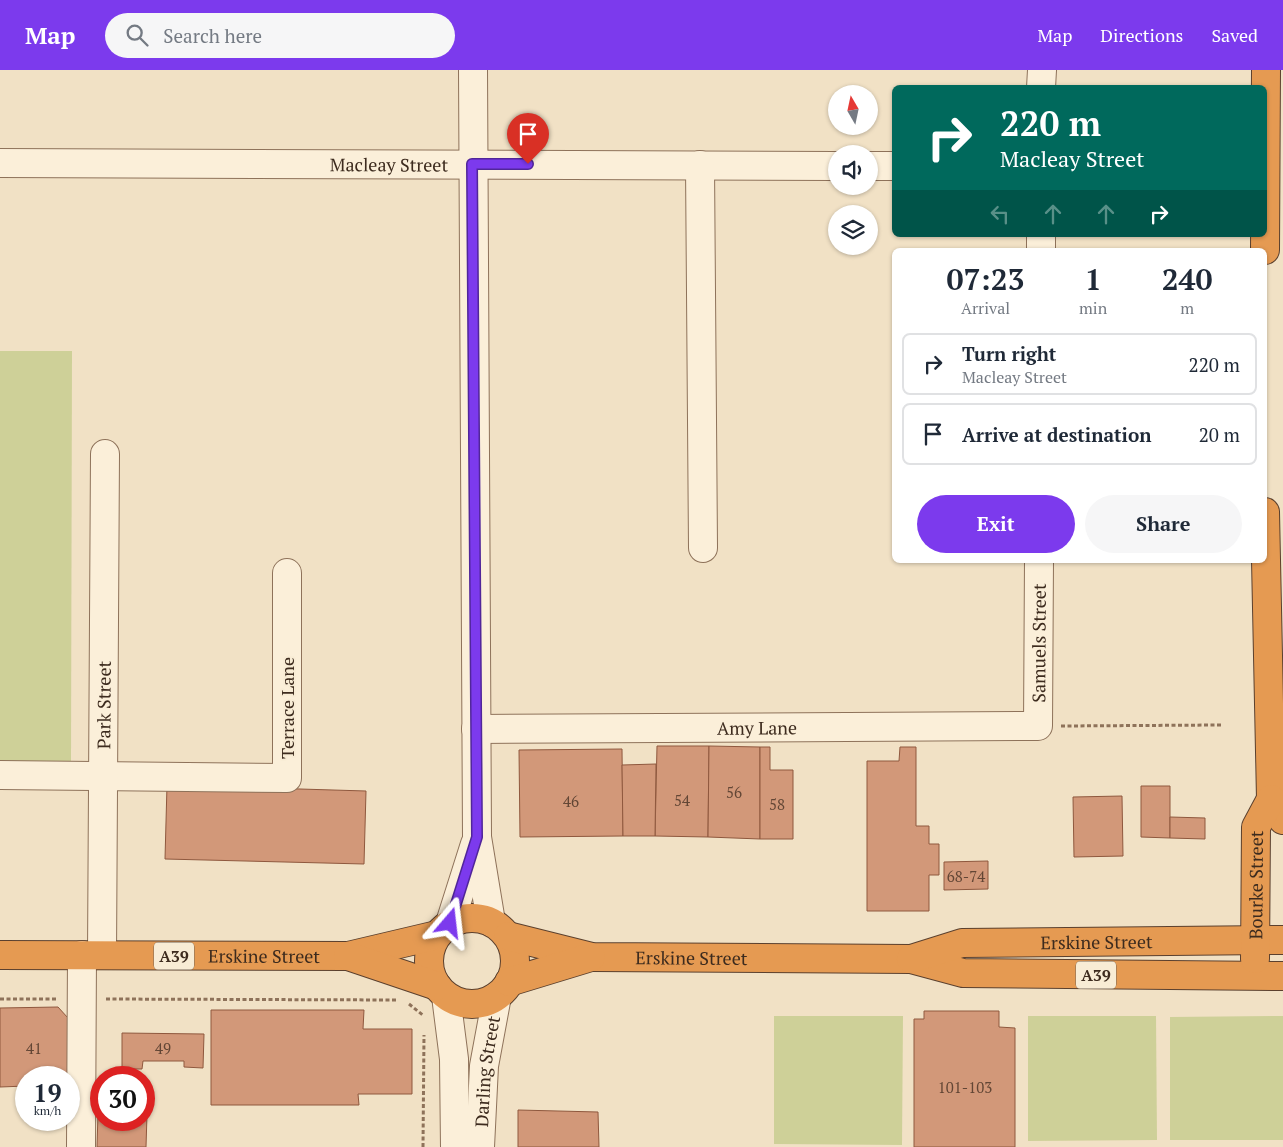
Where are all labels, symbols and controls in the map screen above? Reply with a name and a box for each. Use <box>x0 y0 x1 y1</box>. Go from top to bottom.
search box <box>105 13 455 58</box>
text: Map <box>25 19 75 51</box>
icon: search <box>123 21 151 49</box>
text: Search here <box>163 23 262 48</box>
text: Map <box>1037 23 1072 47</box>
text: Directions <box>1100 23 1183 47</box>
text: Saved <box>1211 23 1258 47</box>
north arrow <box>828 85 878 135</box>
map controls <box>828 85 878 255</box>
text: 220 m <box>1000 100 1101 146</box>
icon: right <box>917 105 982 170</box>
pin <box>507 113 549 164</box>
icon: arrive <box>514 120 542 148</box>
text: Macleay Street <box>1000 144 1144 173</box>
button: sound <box>828 145 878 195</box>
street label: Macleay Street <box>330 152 448 177</box>
icon: left <box>986 200 1014 228</box>
icon: ahead <box>1039 200 1067 228</box>
icon: ahead <box>1092 200 1120 228</box>
icon: right <box>1145 200 1173 228</box>
button: layers <box>828 205 878 255</box>
text: 07:23 <box>946 259 1025 299</box>
text: 1 <box>1085 259 1102 299</box>
text: 240 <box>1162 259 1213 299</box>
text: Arrival <box>961 297 1010 319</box>
text: min <box>1079 297 1107 319</box>
text: m <box>1180 297 1194 319</box>
text: Turn right <box>962 341 1056 366</box>
icon: right <box>919 350 947 378</box>
text: 220 m <box>1189 352 1240 377</box>
text: Macleay Street <box>962 366 1067 388</box>
icon: arrive <box>919 420 947 448</box>
text: Arrive at destination <box>962 422 1151 447</box>
text: 20 m <box>1199 422 1240 447</box>
button: Exit <box>917 495 1075 553</box>
button: Share <box>1085 495 1242 553</box>
street label: Samuels Street <box>1026 583 1051 703</box>
street label: Terrace Lane <box>275 657 299 759</box>
street label: Park Street <box>91 660 116 749</box>
street label: Amy Lane <box>717 715 797 740</box>
house number: 56 <box>726 782 742 802</box>
house number: 54 <box>674 790 690 810</box>
house number: 46 <box>563 791 579 811</box>
house number: 58 <box>769 794 785 814</box>
street label: Bourke Street <box>1243 830 1268 940</box>
house number: 68-74 <box>947 866 985 886</box>
position arrow <box>423 896 475 948</box>
street label: Erskine Street <box>1040 929 1153 954</box>
road number: A39 <box>154 942 194 969</box>
street label: Erskine Street <box>208 944 320 968</box>
street label: Erskine Street <box>635 945 748 970</box>
road number: A39 <box>1076 962 1116 988</box>
street label: Darling Street <box>469 1013 505 1128</box>
house number: 41 <box>26 1038 42 1058</box>
house number: 49 <box>155 1038 171 1058</box>
speed limit sign: 30 <box>90 1066 155 1131</box>
text: 19 <box>33 1076 62 1109</box>
house number: 101-103 <box>938 1077 992 1097</box>
text: km/h <box>34 1103 61 1118</box>

